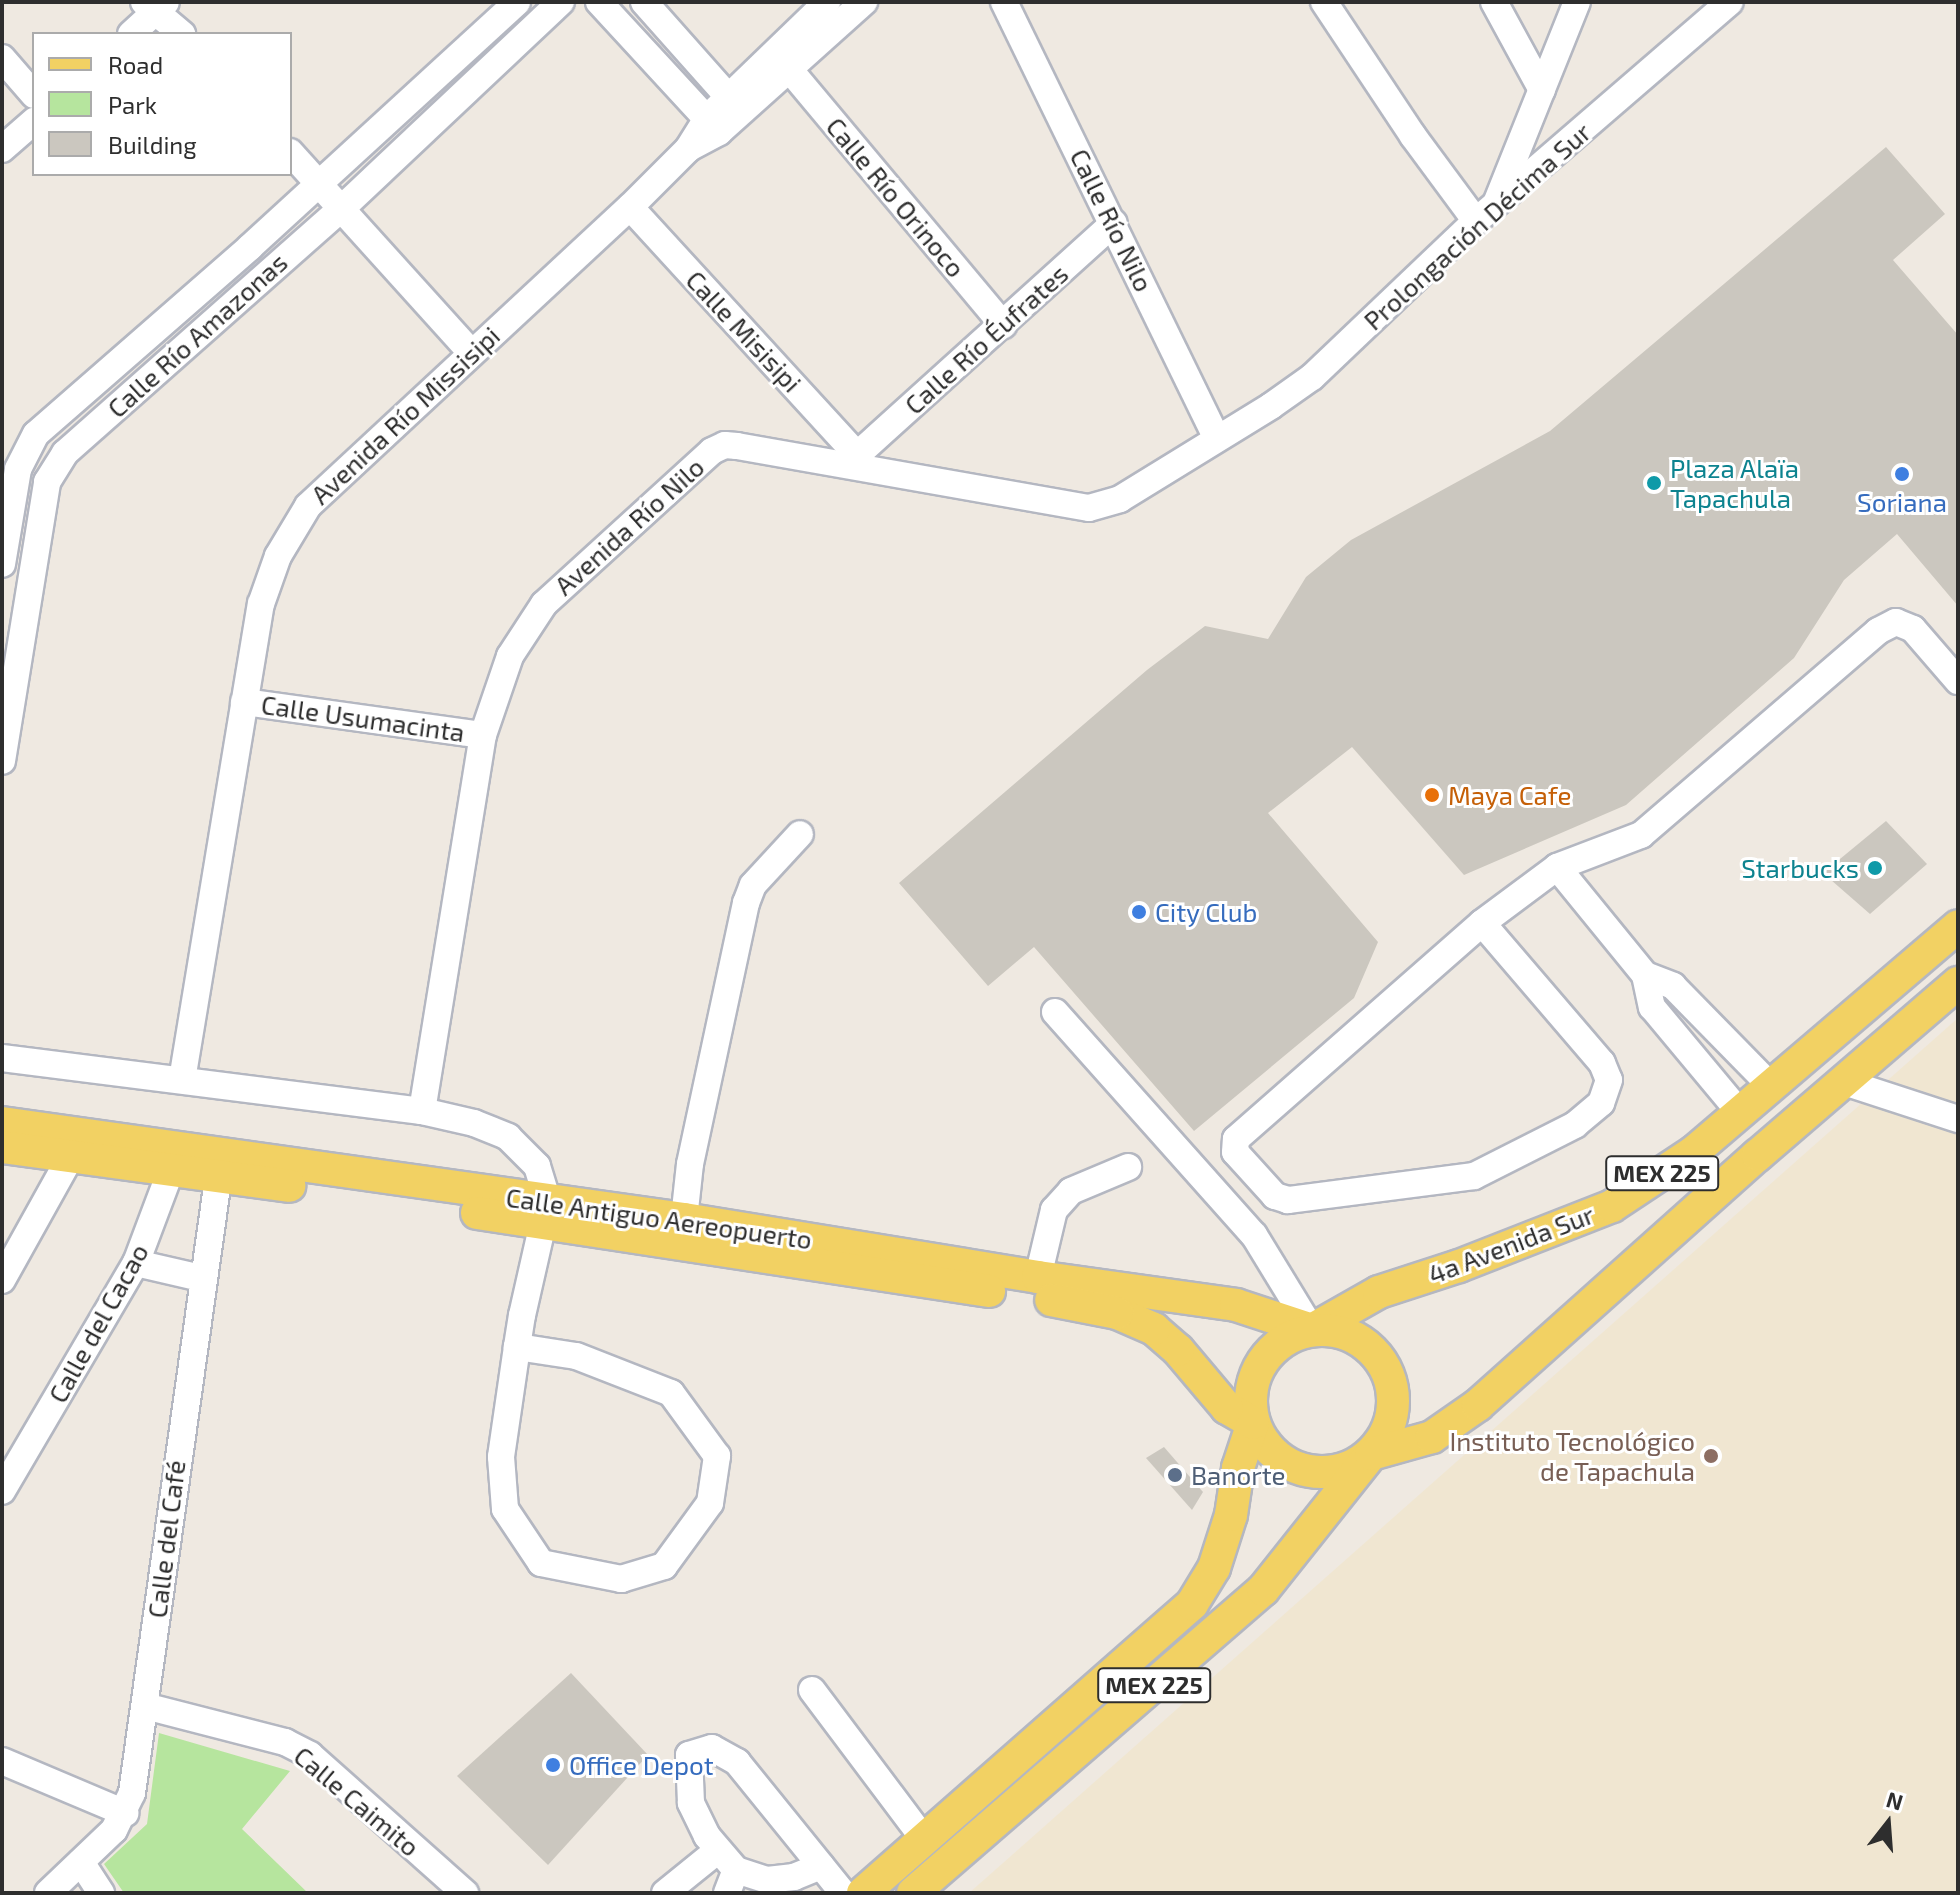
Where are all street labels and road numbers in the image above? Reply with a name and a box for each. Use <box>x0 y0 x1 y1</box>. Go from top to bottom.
street label: Calle Río Orinoco <box>820 111 972 283</box>
street label: Prolongación Décima Sur <box>1357 116 1597 336</box>
street label: Calle Río Nilo <box>1064 144 1160 296</box>
street label: Calle Río Amazonas <box>101 246 293 424</box>
street label: Calle Río Éufrates <box>898 258 1074 420</box>
street label: Calle Misisipi <box>680 264 808 398</box>
street label: Avenida Río Missisipi <box>304 320 506 510</box>
street label: Avenida Río Nilo <box>548 451 710 601</box>
street label: Calle Usumacinta <box>259 688 467 748</box>
road number: MEX 225 <box>1604 1153 1720 1193</box>
street label: Calle Antiguo Aereopuerto <box>503 1181 815 1255</box>
street label: 4a Avenida Sur <box>1423 1198 1599 1290</box>
street label: Calle del Cacao <box>41 1238 155 1408</box>
street label: Calle del Café <box>141 1458 191 1620</box>
road number: MEX 225 <box>1096 1665 1212 1705</box>
street label: Calle Caimito <box>288 1740 426 1862</box>

